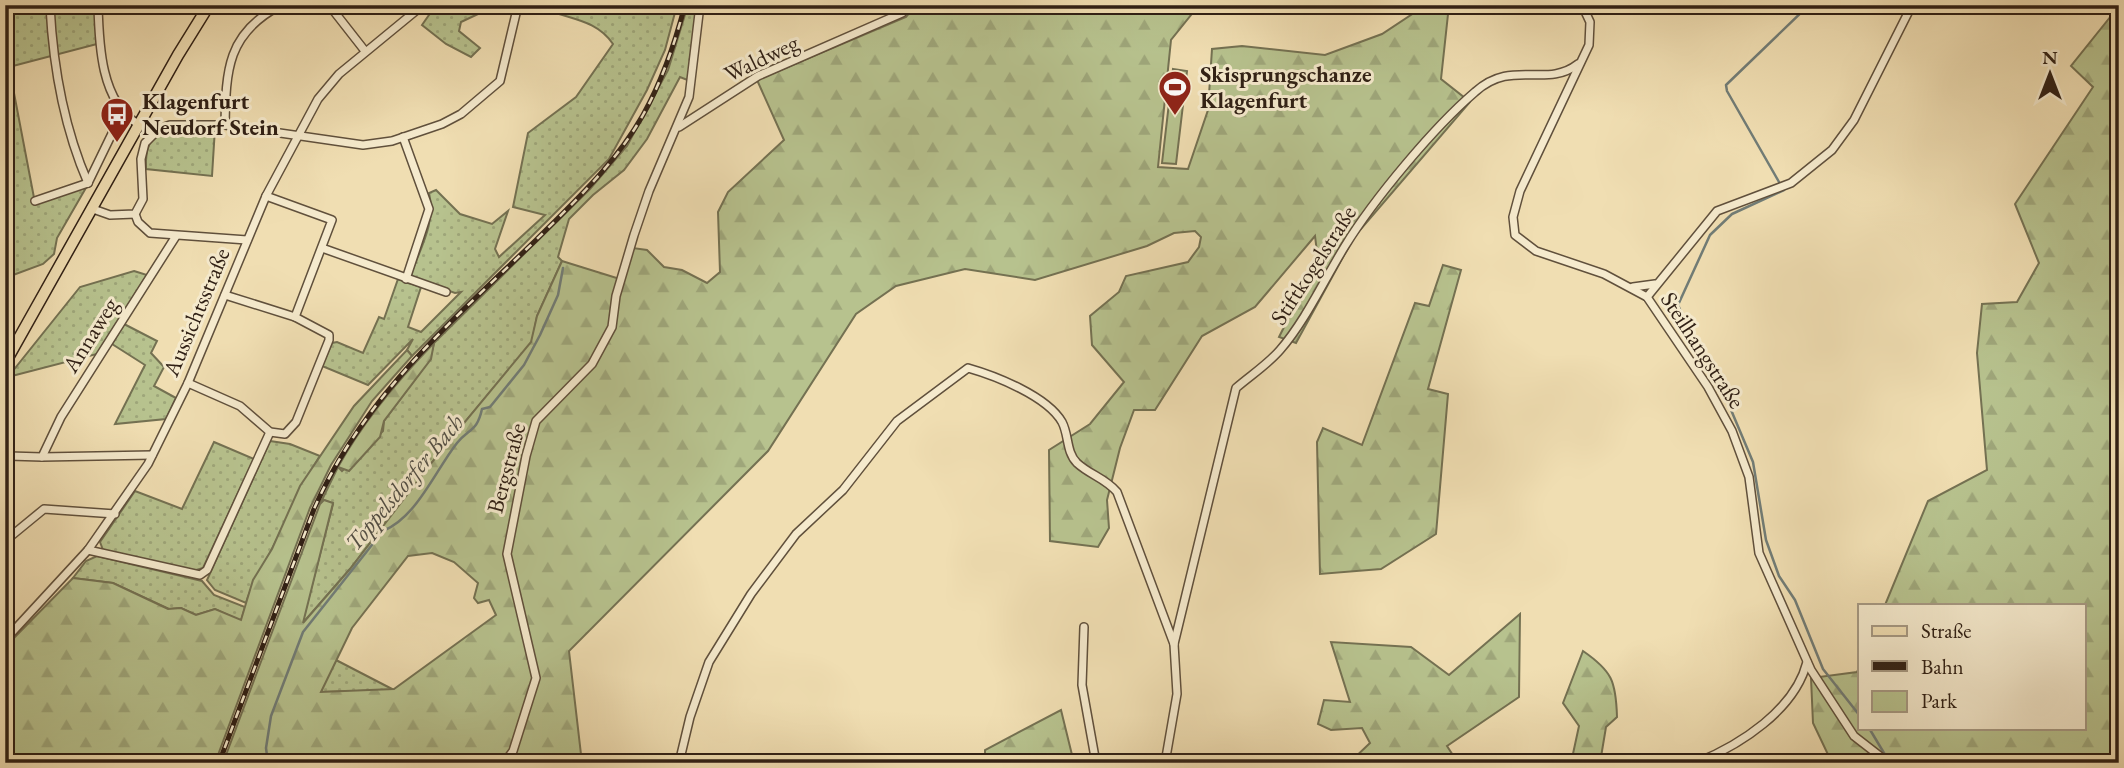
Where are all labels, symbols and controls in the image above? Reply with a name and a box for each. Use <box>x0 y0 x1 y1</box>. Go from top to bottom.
street label: Waldweg <box>719 27 804 89</box>
north arrow <box>2016 38 2086 108</box>
text: N <box>2042 45 2058 70</box>
place label: Skisprungschanze Klagenfurt <box>1200 59 1372 115</box>
sports icon: Skisprungschanze Klagenfurt <box>1156 68 1194 117</box>
place label: Klagenfurt Neudorf Stein <box>142 86 279 142</box>
bus stop icon: Klagenfurt Neudorf Stein <box>98 95 136 144</box>
street label: Stiftkogelstraße <box>1263 199 1363 331</box>
street label: Aussichtsstraße <box>155 243 236 382</box>
street label: Steilhangstraße <box>1654 286 1752 414</box>
street label: Annaweg <box>55 291 125 379</box>
water label: Toppelsdorfer Bach <box>338 407 470 557</box>
street label: Bergstraße <box>480 420 532 516</box>
legend <box>1858 604 2086 730</box>
text: Straße <box>1921 617 1972 644</box>
text: Bahn <box>1921 653 1964 680</box>
text: Park <box>1921 687 1958 714</box>

